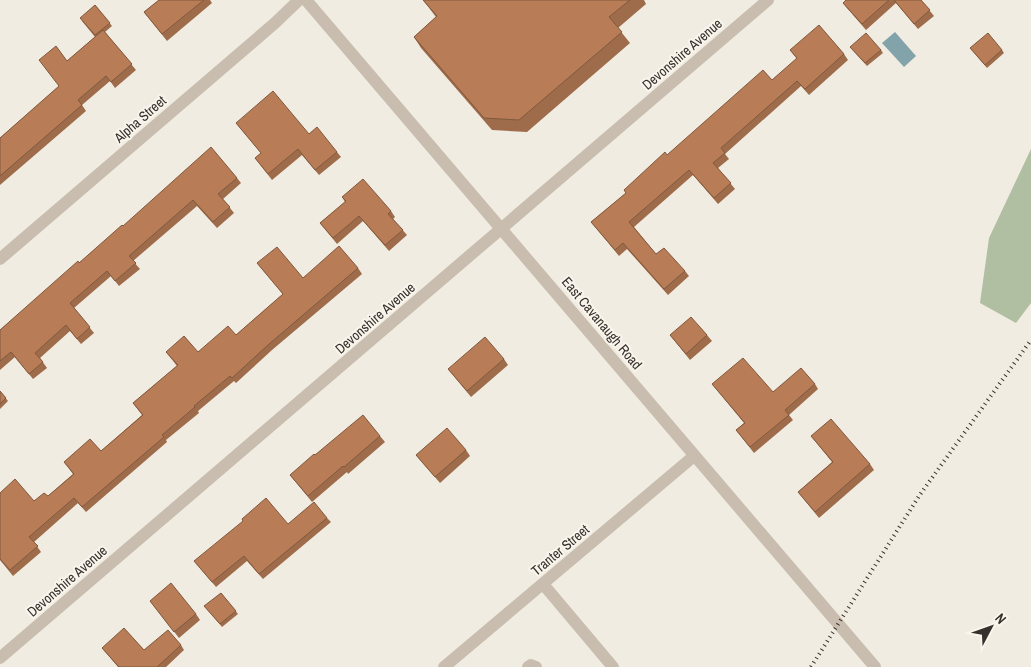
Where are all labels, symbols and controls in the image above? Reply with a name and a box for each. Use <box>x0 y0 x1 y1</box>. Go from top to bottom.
street label: Devonshire Avenue <box>638 14 726 94</box>
street label: Alpha Street <box>109 91 170 147</box>
street label: East Cavanaugh Road <box>558 273 646 373</box>
street label: Devonshire Avenue <box>331 278 419 358</box>
street label: Tranter Street <box>527 520 593 580</box>
street label: Devonshire Avenue <box>23 541 111 621</box>
north arrow <box>966 602 1016 652</box>
text: N <box>991 609 1010 628</box>

